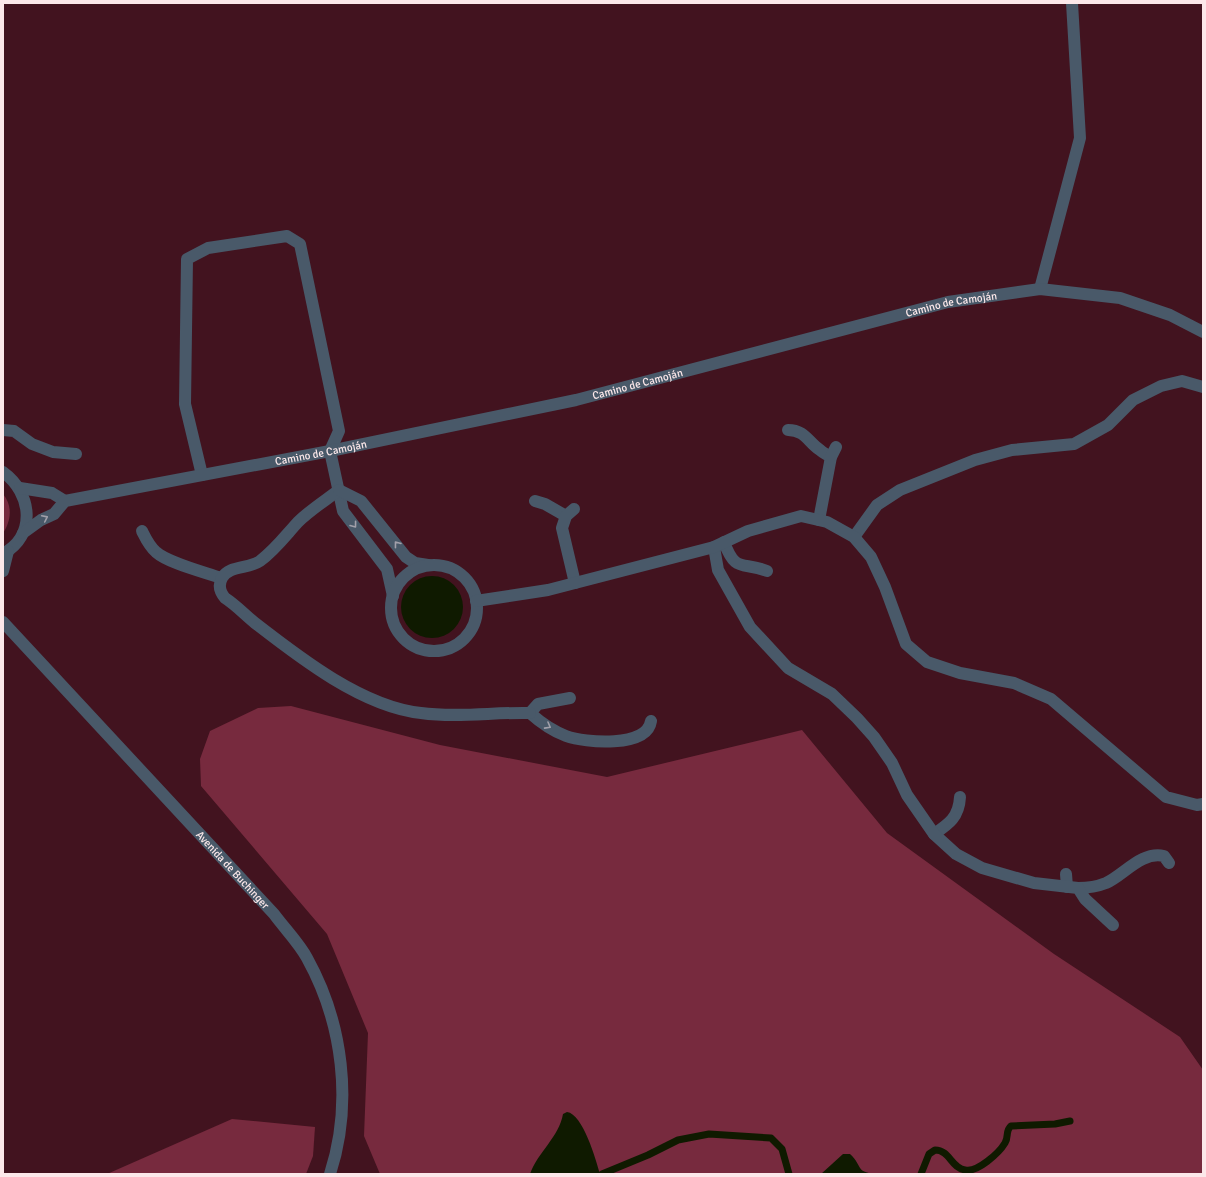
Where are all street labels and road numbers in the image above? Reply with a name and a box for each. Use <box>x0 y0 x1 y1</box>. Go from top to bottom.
street label: Camino de Camoján <box>904 289 998 320</box>
street label: Camino de Camoján <box>591 366 684 402</box>
street label: Camino de Camoján <box>274 438 368 468</box>
street label: Avenida de Buchinger <box>193 828 272 912</box>

